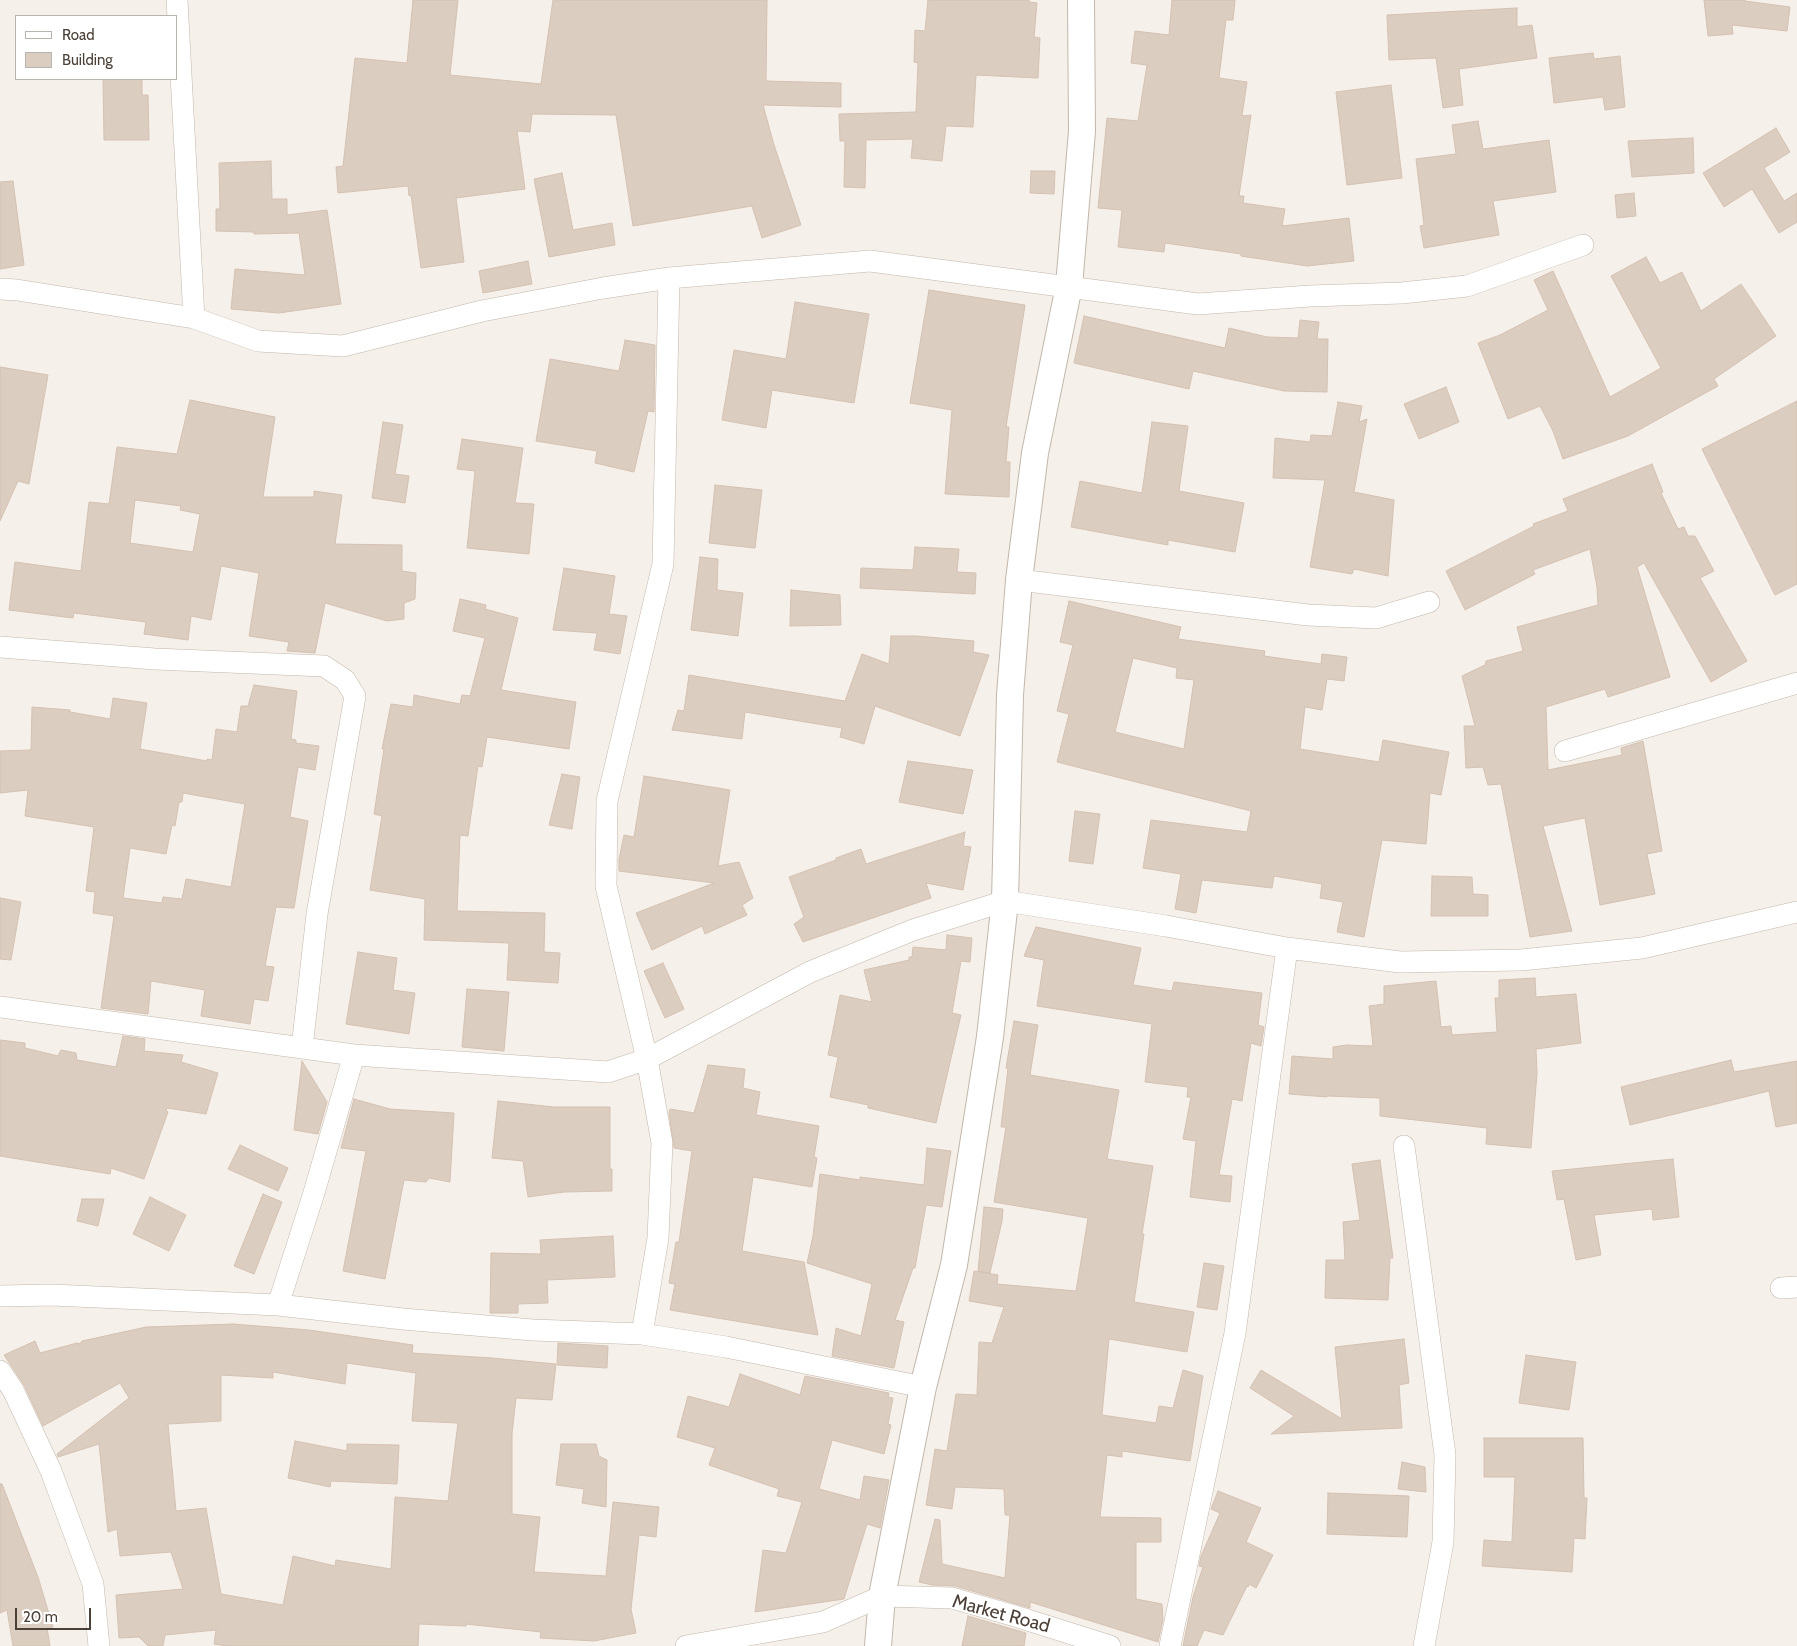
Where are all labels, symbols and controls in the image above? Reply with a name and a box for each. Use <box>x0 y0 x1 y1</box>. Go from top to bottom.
legend <box>15 15 178 80</box>
text: Road <box>62 26 95 44</box>
text: Building <box>62 51 113 69</box>
street label: Market Road <box>950 1590 1052 1638</box>
scale bar <box>18 1598 94 1630</box>
text: 20 m <box>23 1608 58 1626</box>

